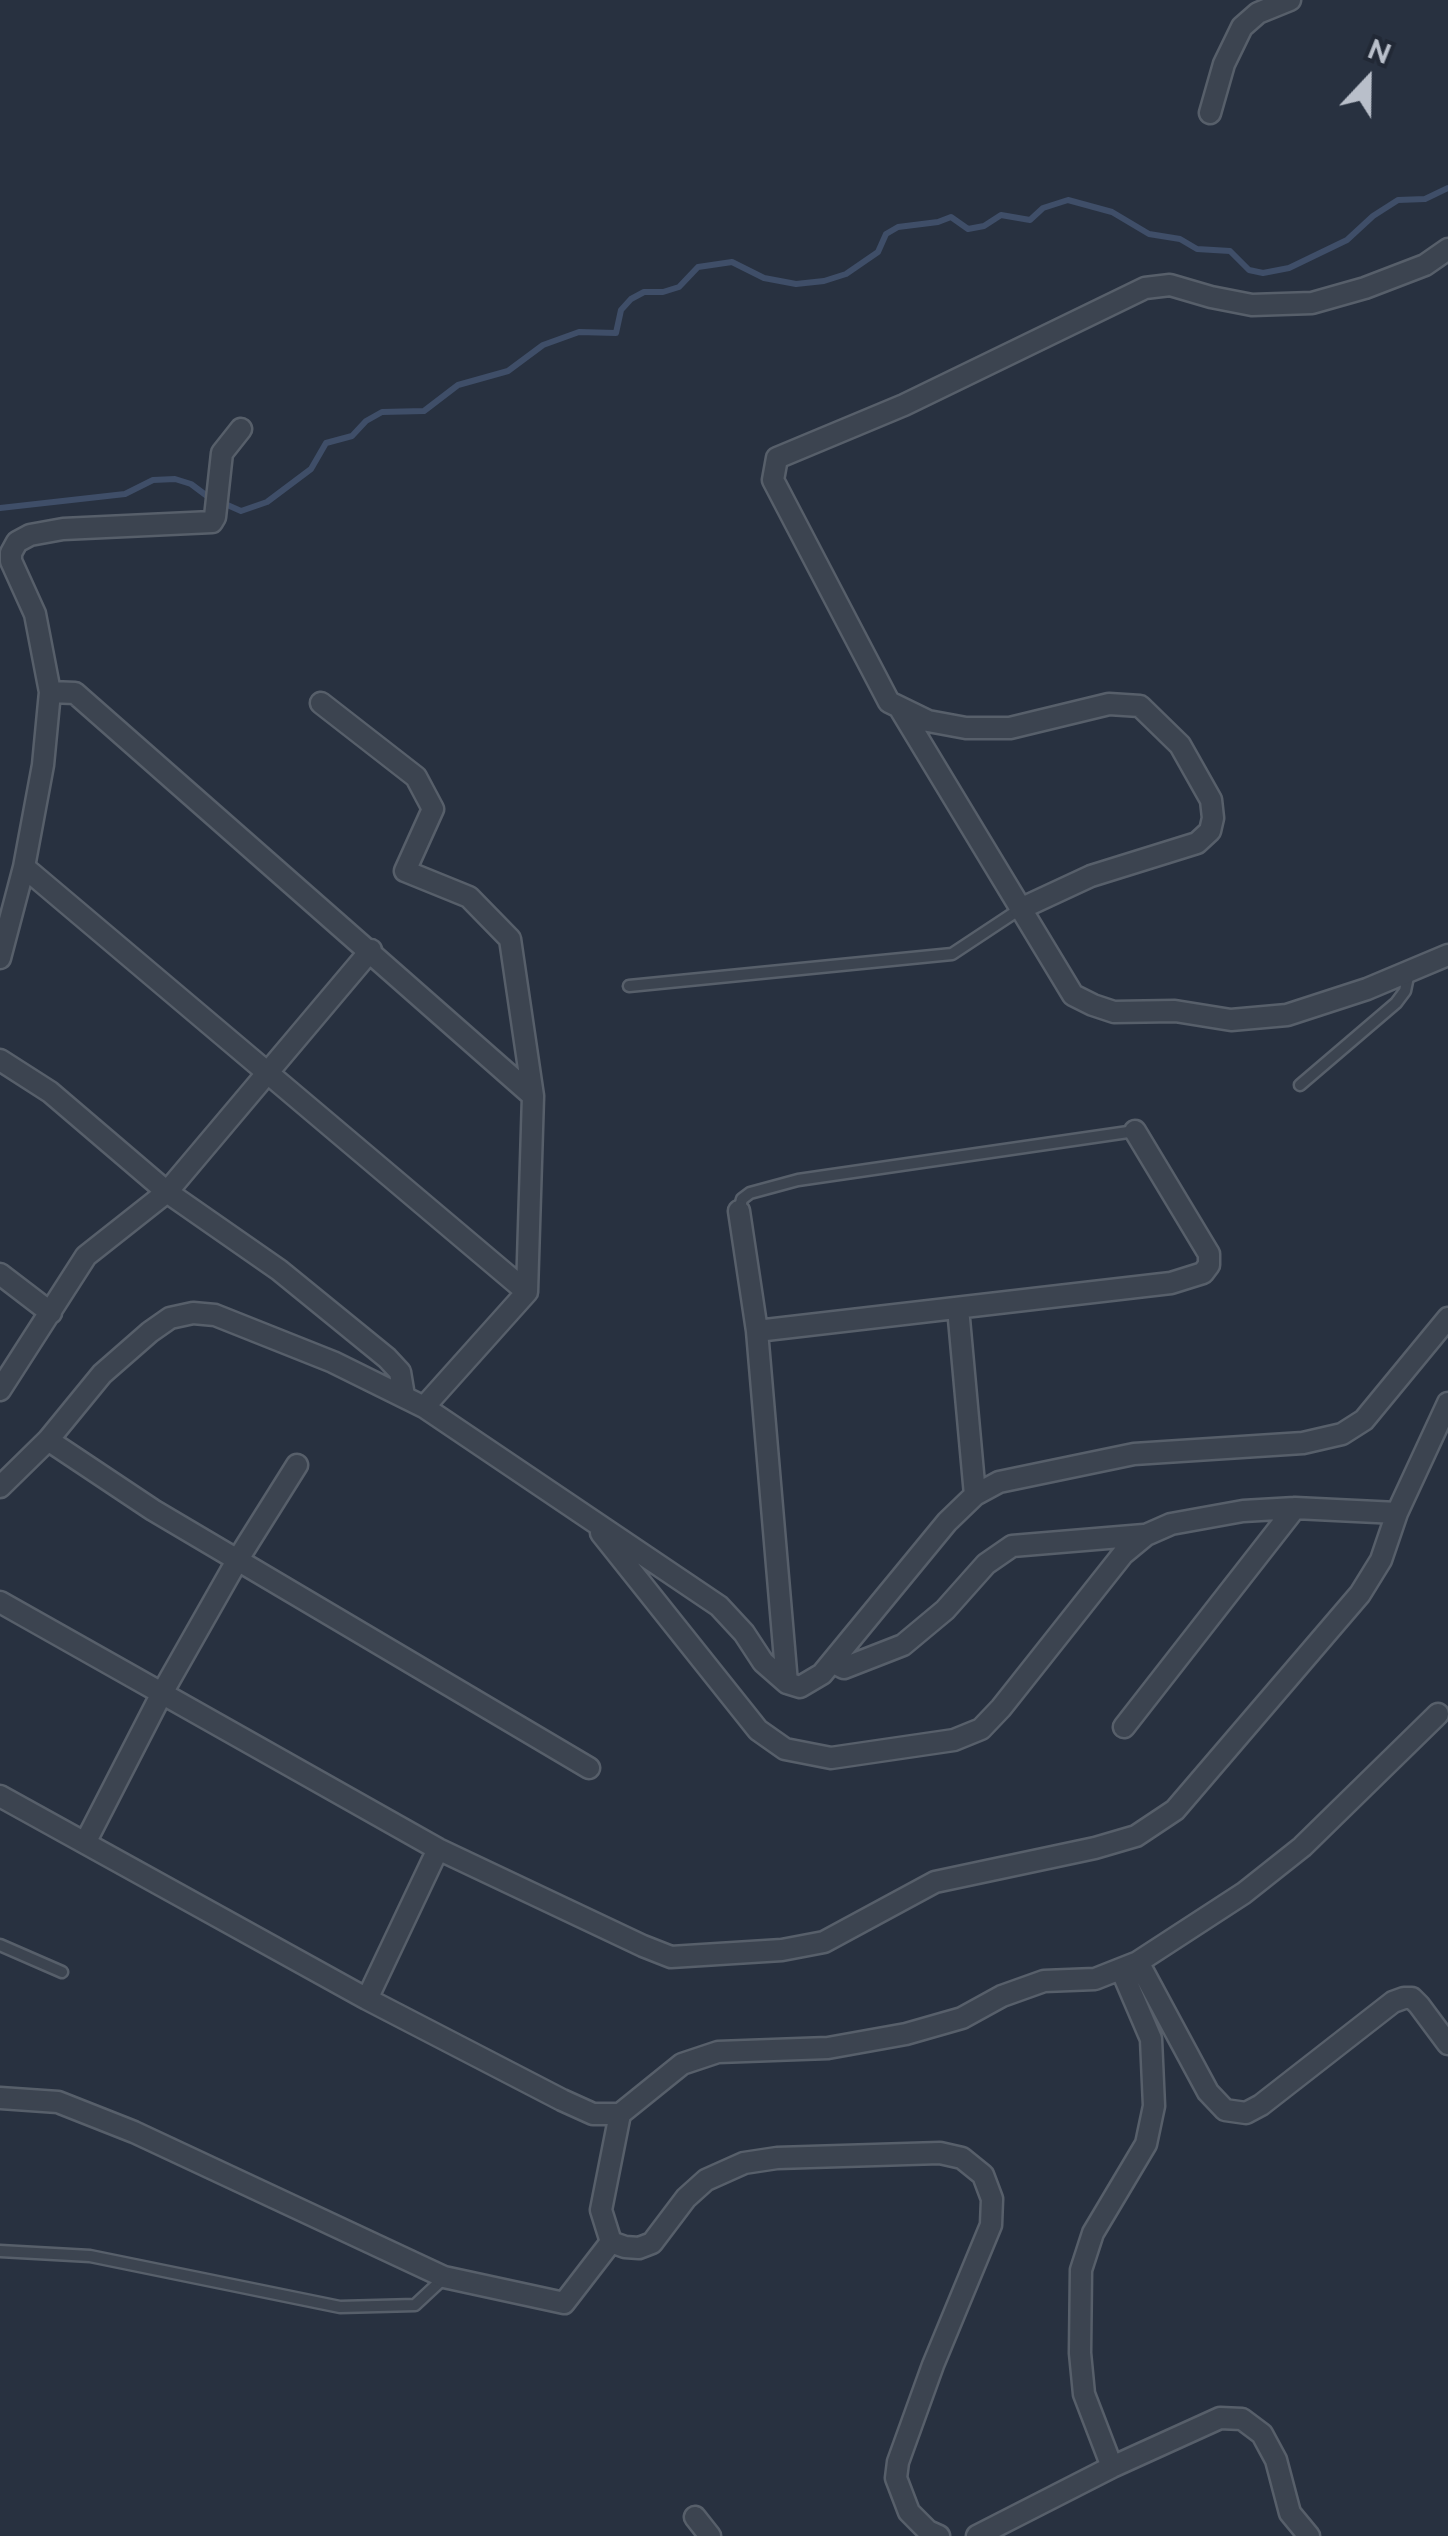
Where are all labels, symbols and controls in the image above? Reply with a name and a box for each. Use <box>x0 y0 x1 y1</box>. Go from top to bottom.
north arrow <box>1318 30 1418 130</box>
text: N <box>1363 32 1396 71</box>

